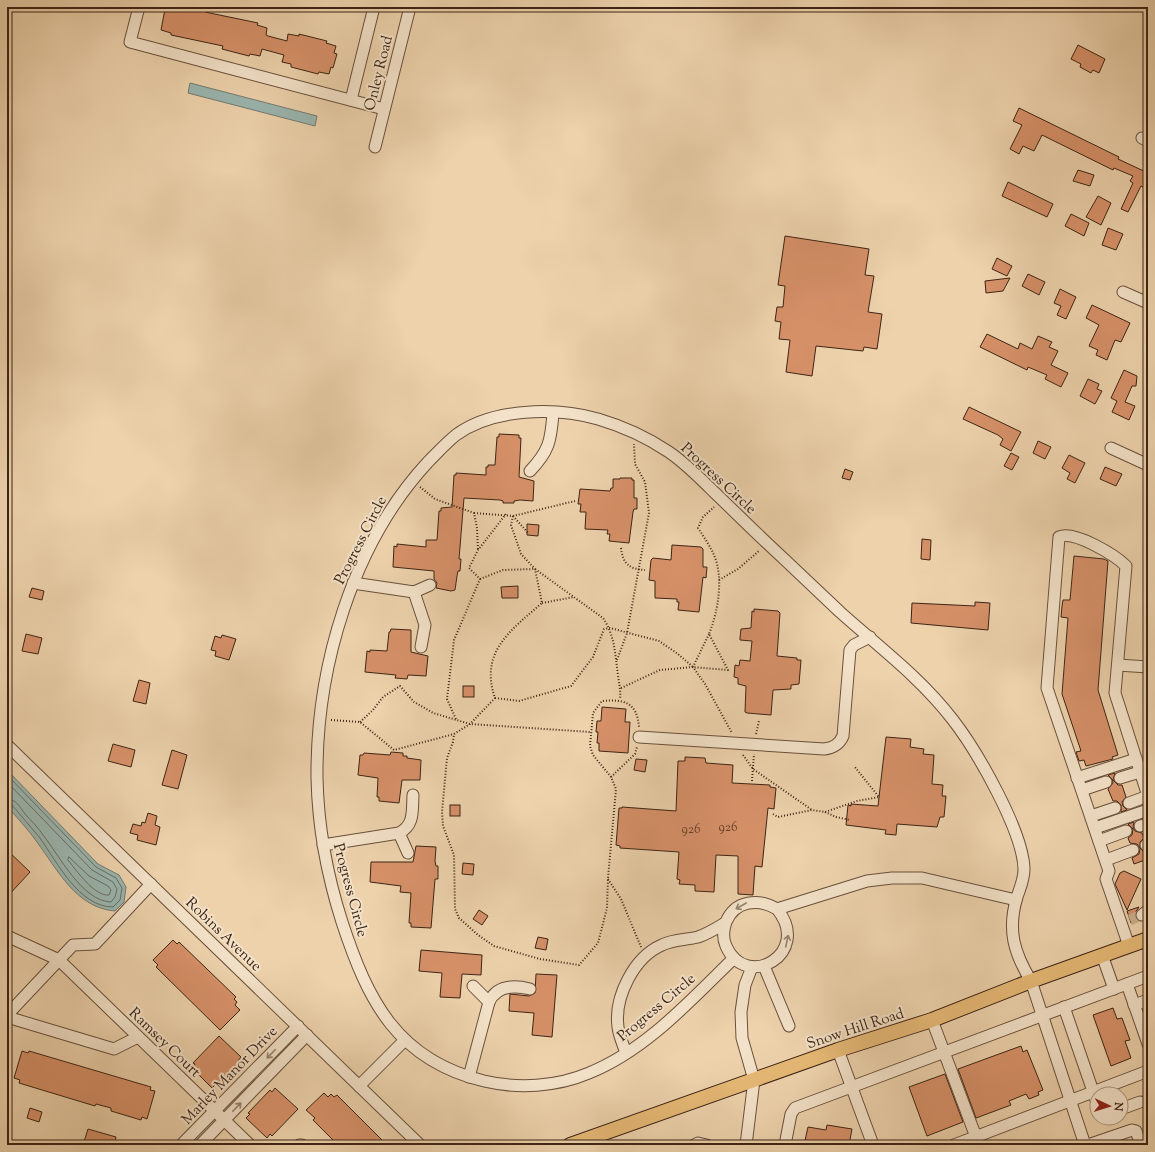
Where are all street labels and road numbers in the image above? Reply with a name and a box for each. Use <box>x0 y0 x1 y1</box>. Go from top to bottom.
street label: Onley Road <box>360 33 399 113</box>
street label: Progress Circle <box>676 439 760 520</box>
street label: Progress Circle <box>330 493 393 588</box>
street label: Progress Circle <box>327 841 372 940</box>
street label: Robins Avenue <box>180 893 266 977</box>
street label: Progress Circle <box>613 969 701 1047</box>
street label: Ramsey Court <box>123 1003 205 1083</box>
street label: Snow Hill Road <box>804 1004 907 1055</box>
street label: Marley Manor Drive <box>177 1022 283 1130</box>

